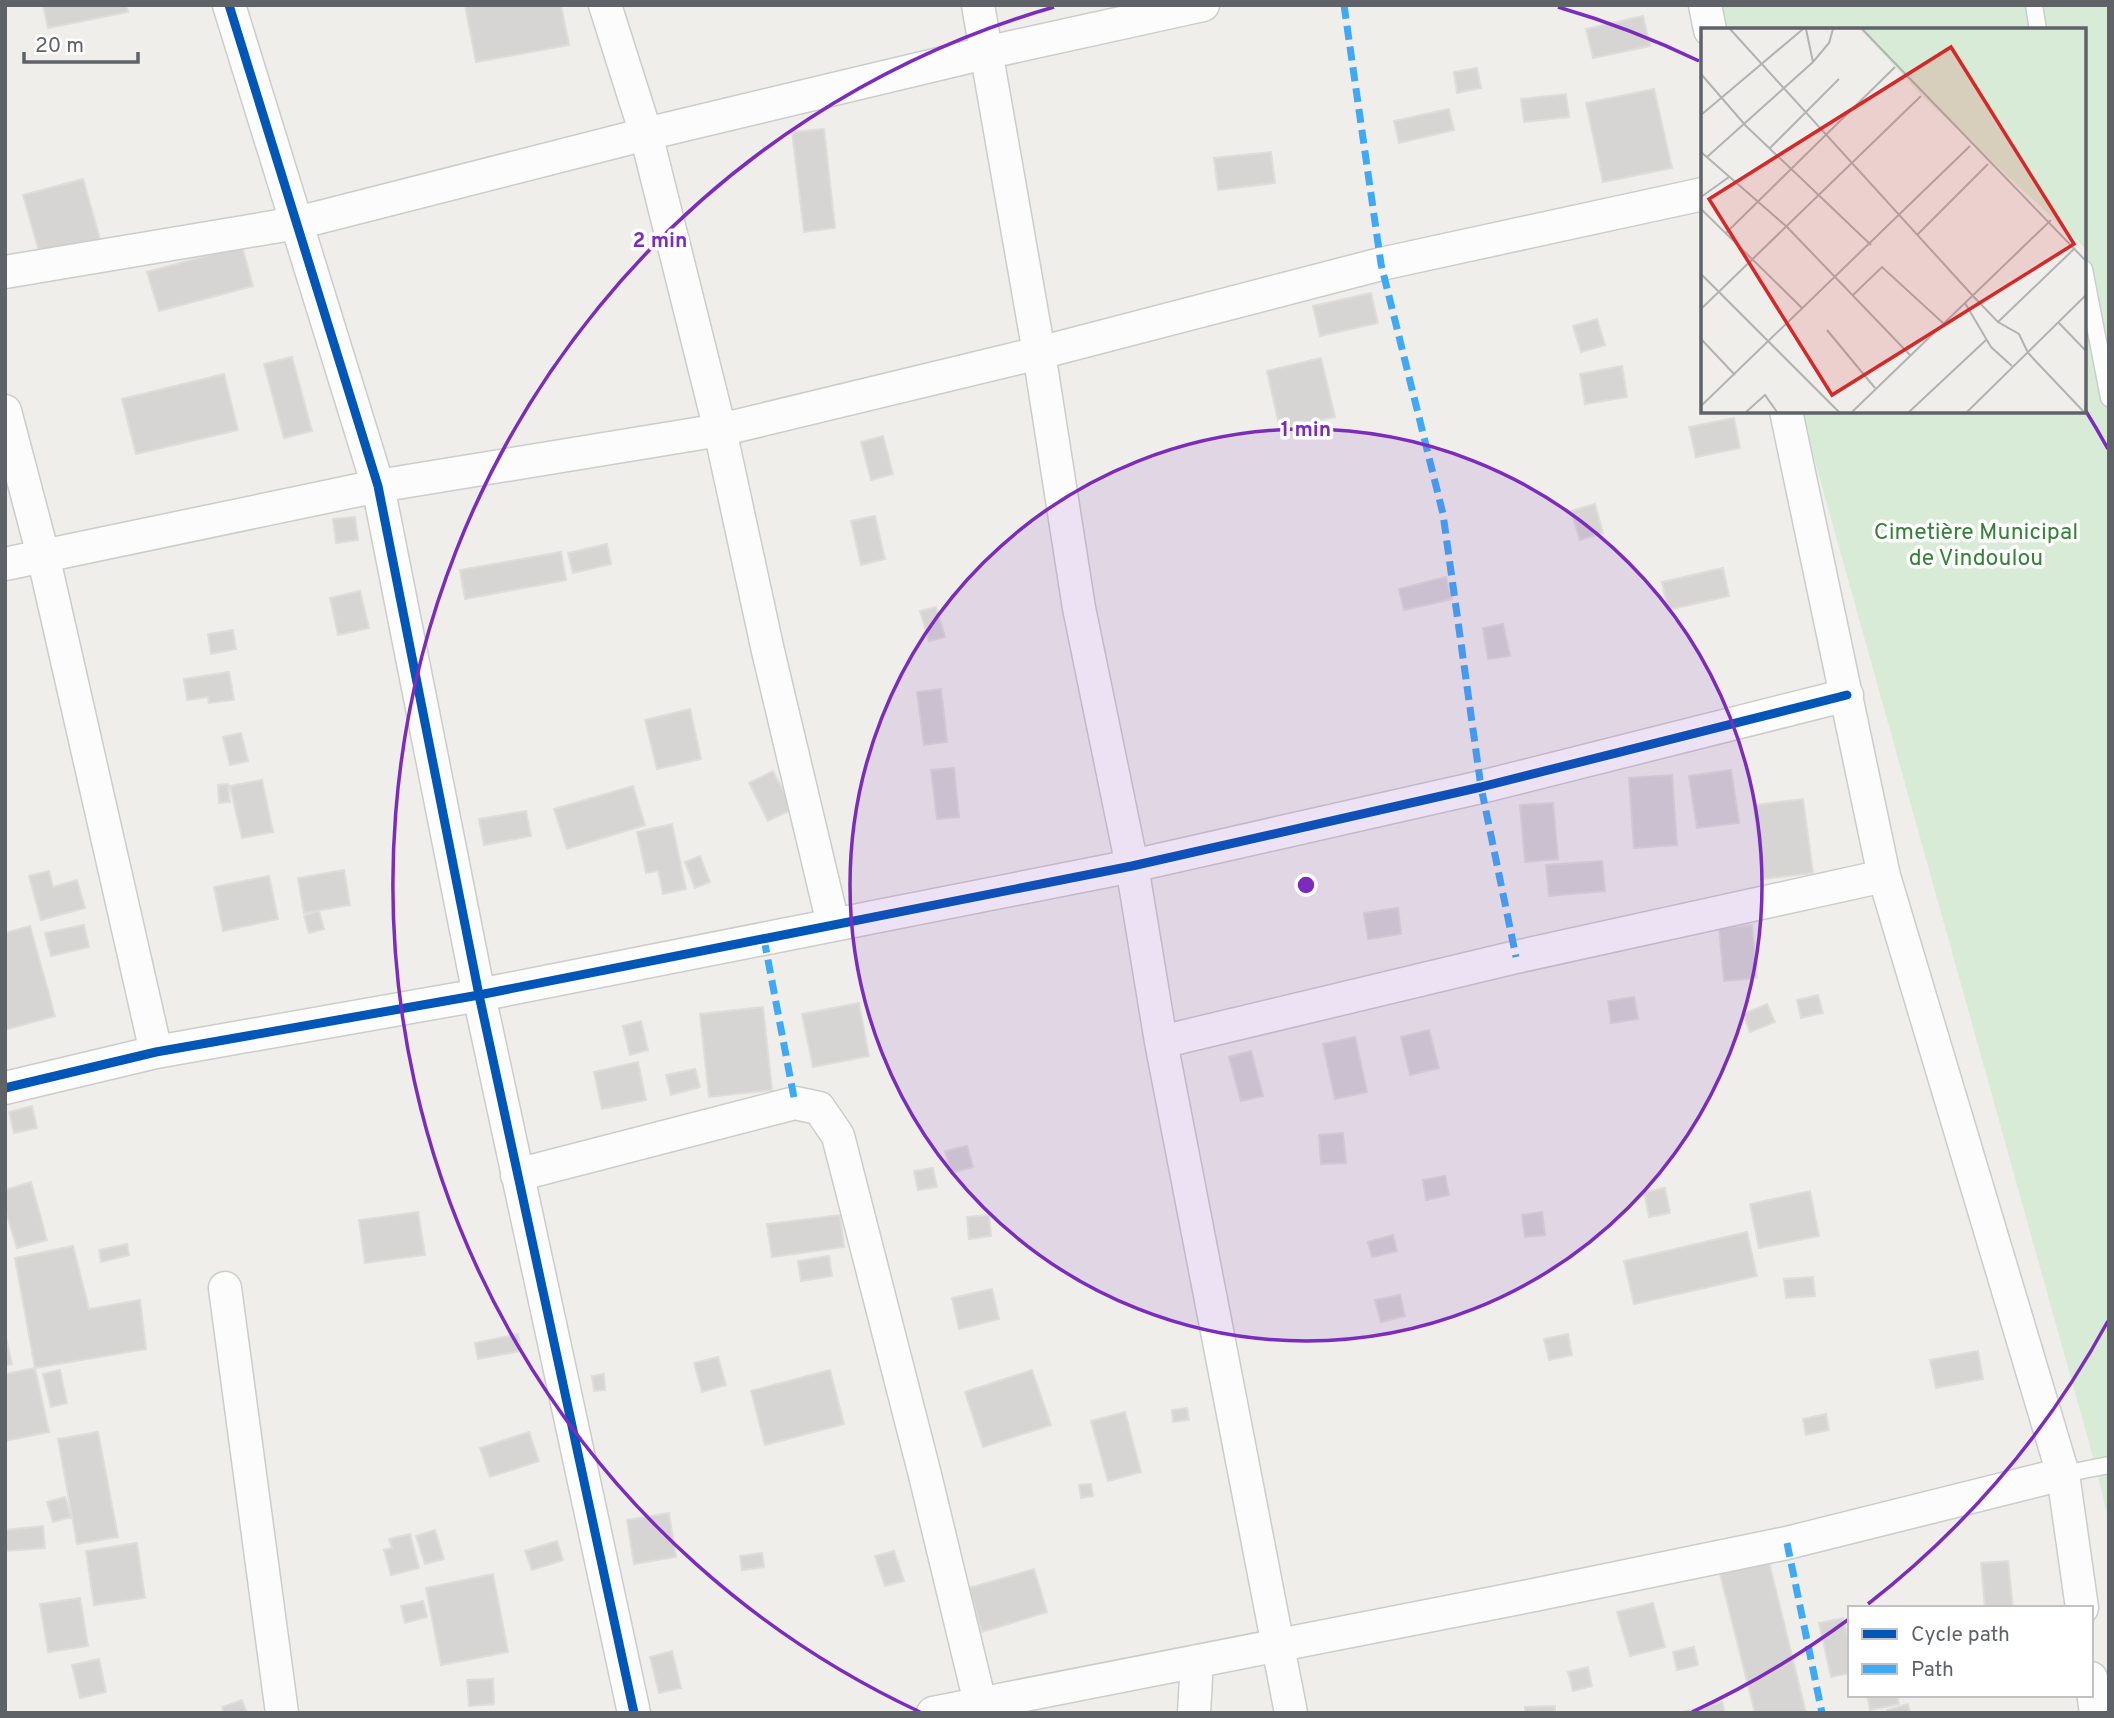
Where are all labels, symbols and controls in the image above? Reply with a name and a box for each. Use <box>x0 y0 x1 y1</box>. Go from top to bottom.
scale bar <box>24 21 138 65</box>
inset map <box>1701 28 2086 413</box>
text: 20 m <box>35 33 84 60</box>
text: 2 min <box>633 228 687 255</box>
text: 1 min <box>1281 417 1331 444</box>
park label: Cimetière Municipal de Vindoulou <box>1874 519 2078 574</box>
centre of rings <box>1294 873 1318 897</box>
legend <box>1848 1606 2093 1697</box>
text: Cycle path <box>1911 1622 2010 1649</box>
text: Path <box>1911 1657 1954 1684</box>

